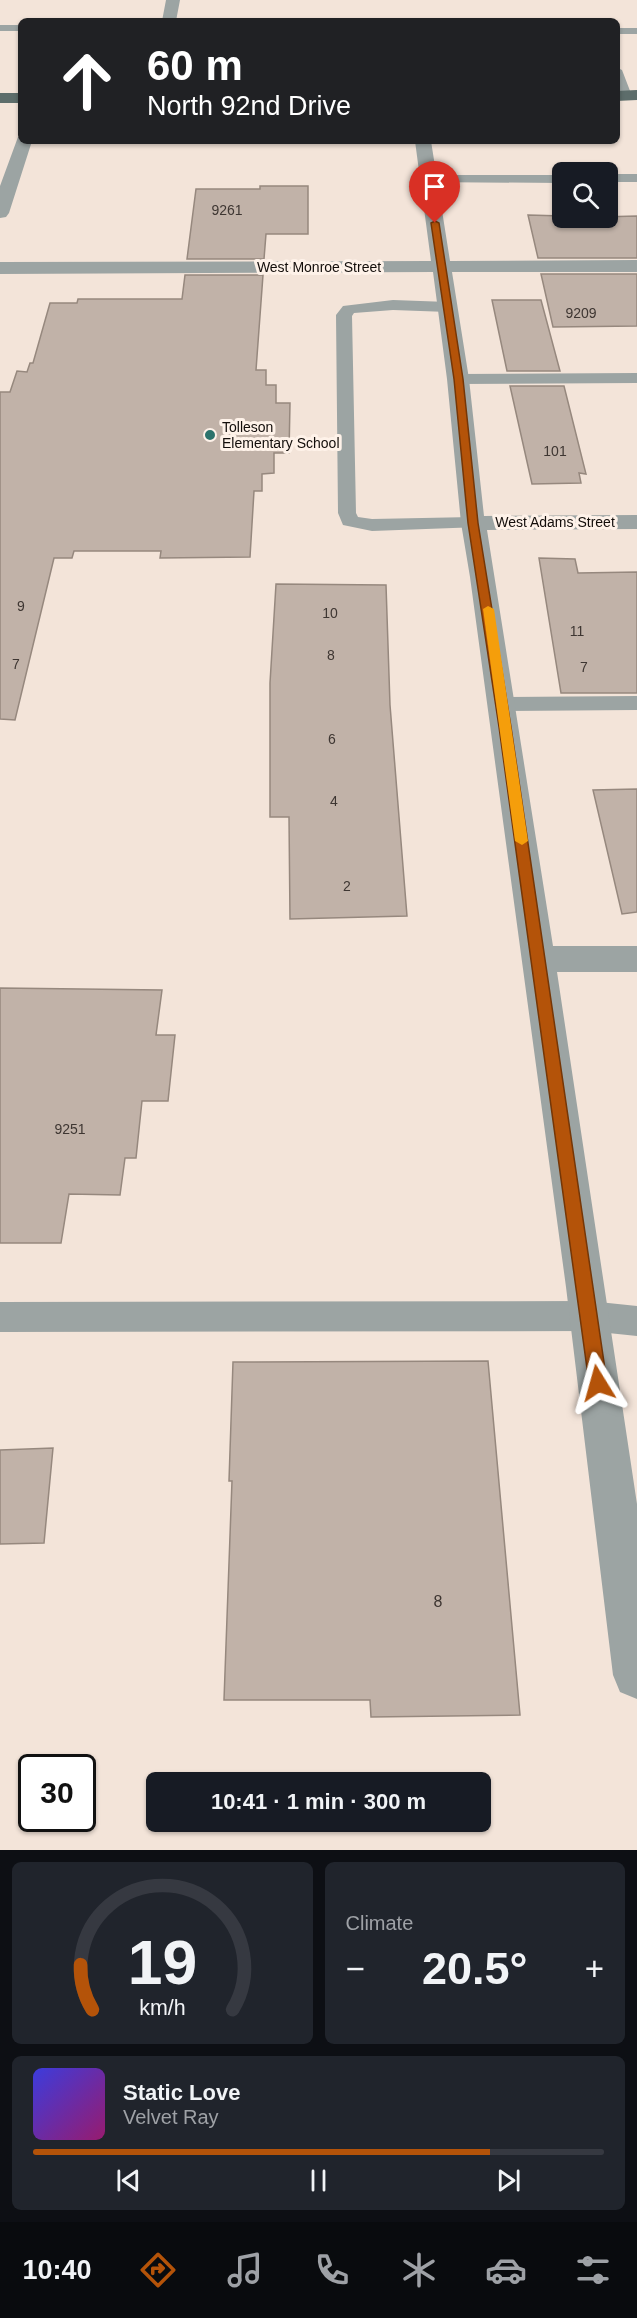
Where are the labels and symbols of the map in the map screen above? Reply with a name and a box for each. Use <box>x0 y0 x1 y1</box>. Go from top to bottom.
pin <box>409 161 460 223</box>
house number: 9261 <box>211 202 243 218</box>
street label: West Monroe Street <box>257 259 381 275</box>
house number: 9209 <box>565 305 597 321</box>
place label: Tolleson Elementary School <box>222 419 340 451</box>
marker: Tolleson Elementary School <box>203 428 217 442</box>
house number: 101 <box>543 443 567 459</box>
street label: West Adams Street <box>495 514 615 530</box>
house number: 9 <box>17 598 25 614</box>
house number: 10 <box>322 605 338 621</box>
house number: 11 <box>570 623 584 639</box>
house number: 8 <box>327 647 335 663</box>
house number: 7 <box>12 656 20 672</box>
house number: 7 <box>580 659 588 675</box>
house number: 6 <box>328 731 336 747</box>
house number: 4 <box>330 793 338 809</box>
house number: 2 <box>343 878 351 894</box>
house number: 9251 <box>54 1121 86 1137</box>
position arrow <box>566 1351 630 1415</box>
house number: 8 <box>434 1593 443 1610</box>
speed limit sign: 30 <box>18 1754 96 1832</box>

